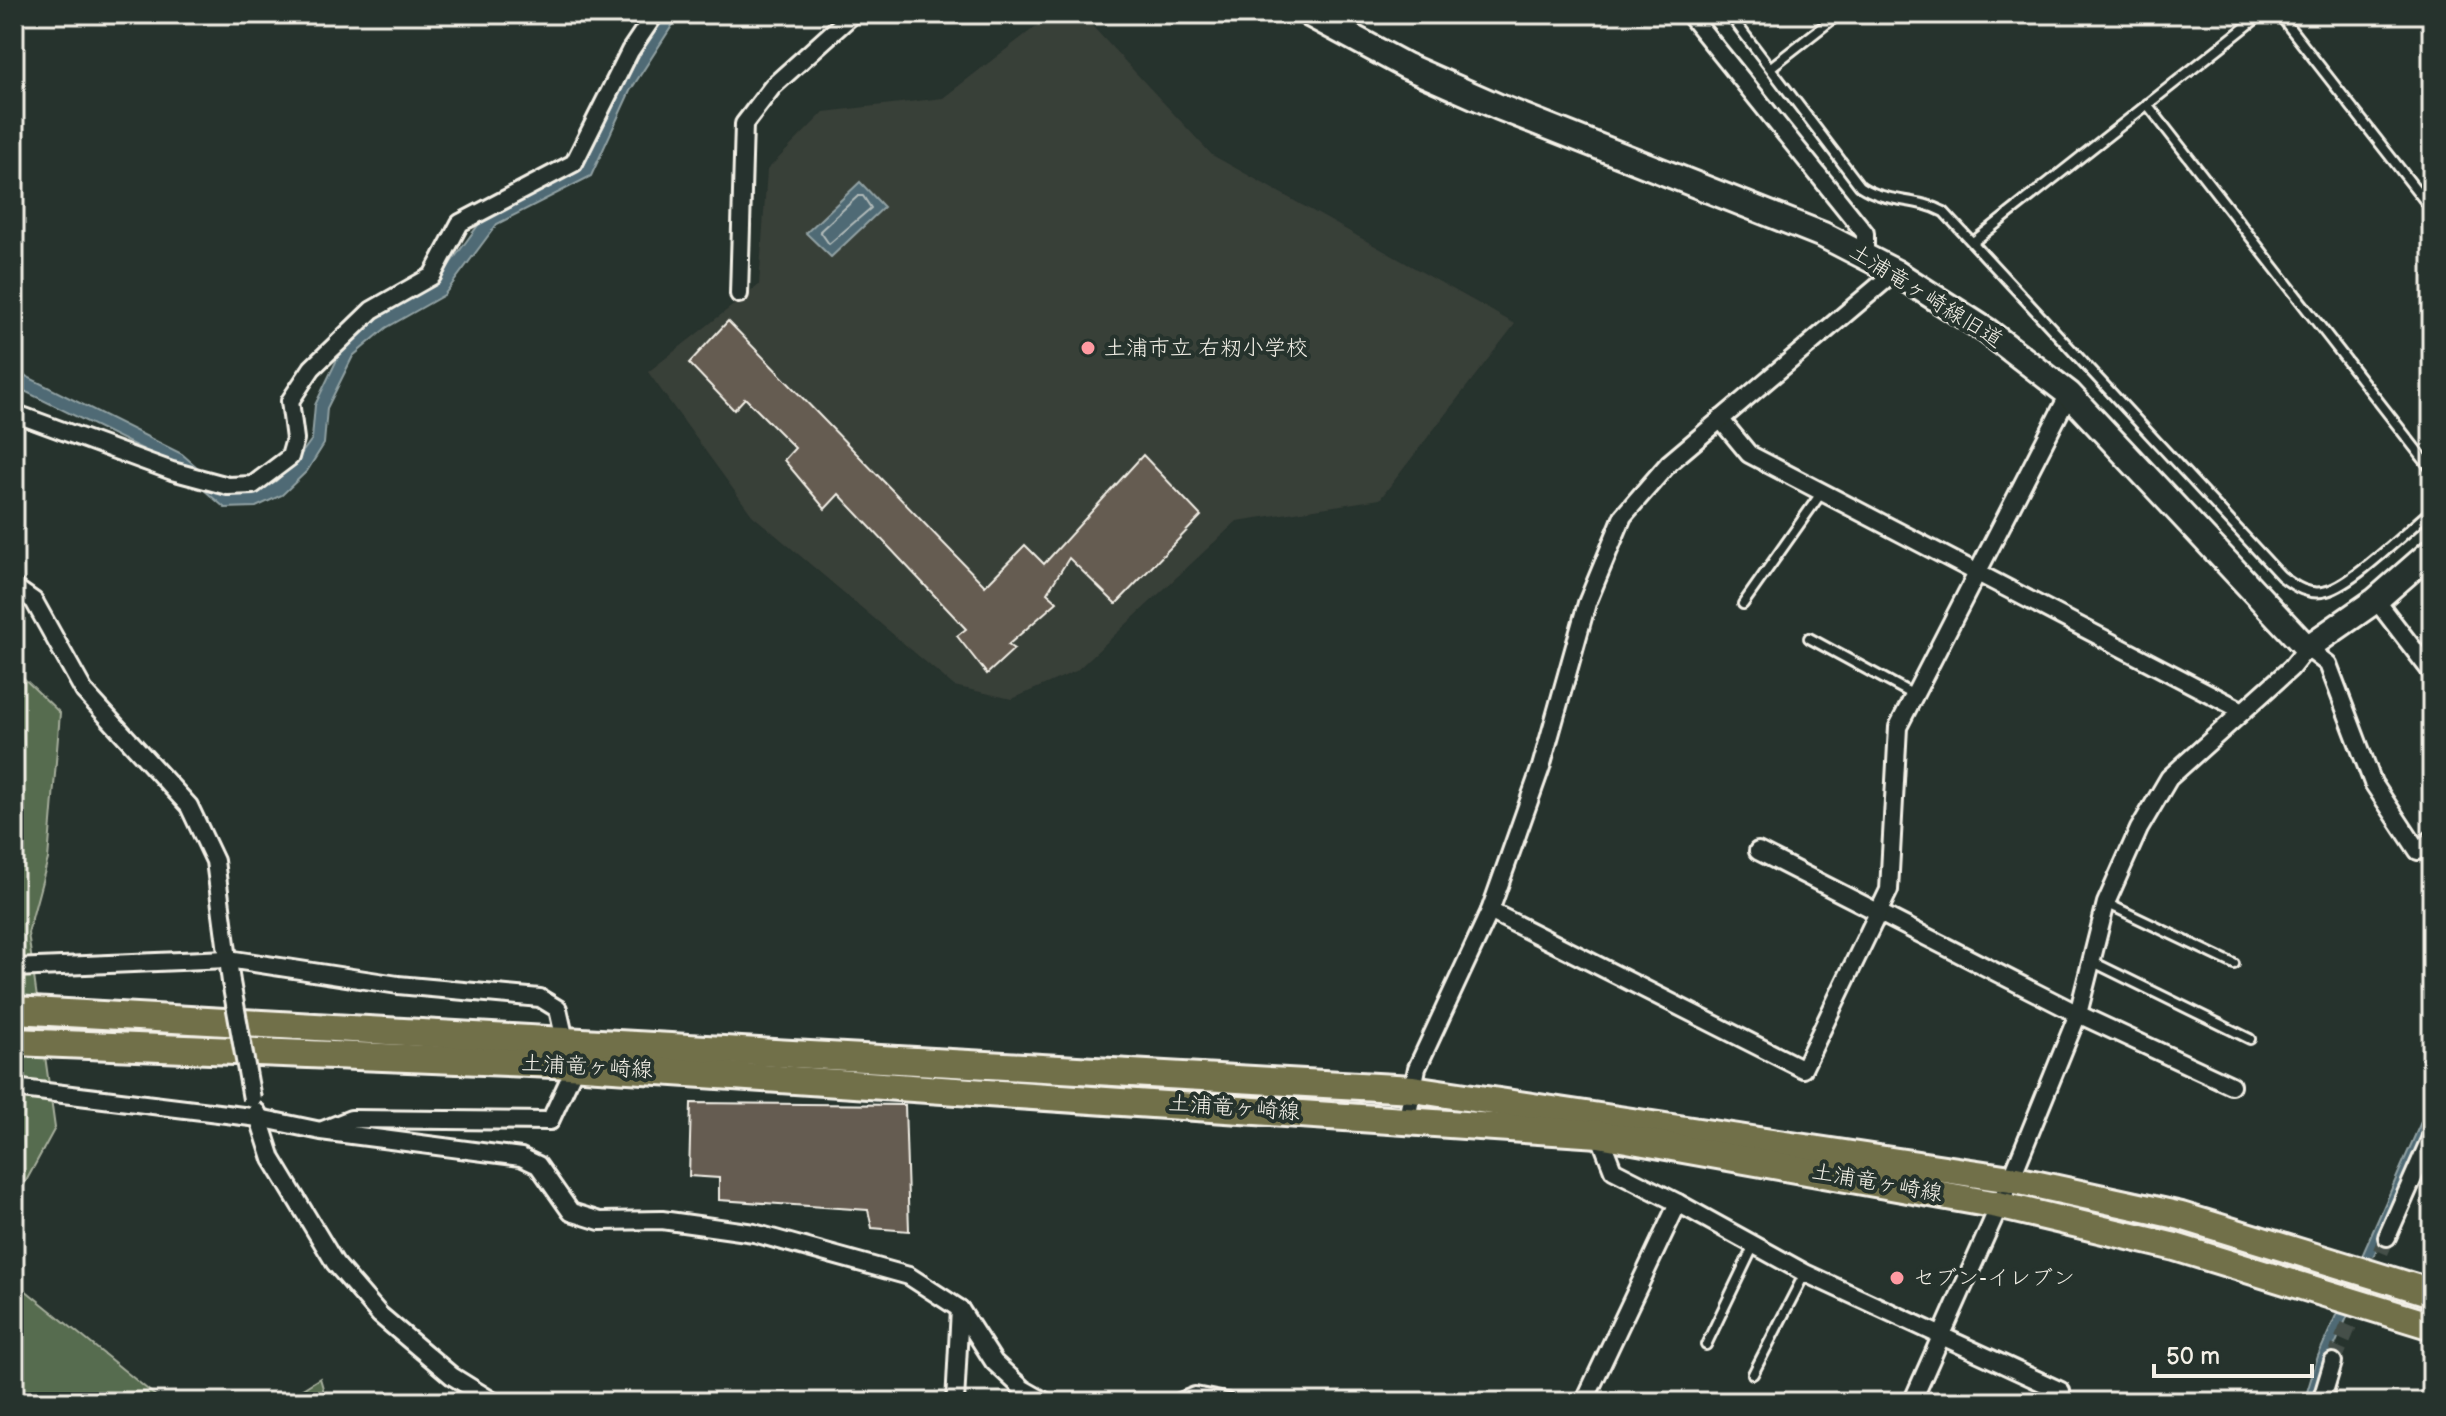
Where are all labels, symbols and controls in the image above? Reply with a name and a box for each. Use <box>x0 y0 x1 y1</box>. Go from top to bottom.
street label: 土浦竜ヶ崎線旧道 <box>1844 238 2008 354</box>
place label: 土浦市立 右籾小学校 <box>1104 335 1308 362</box>
marker: 土浦市立 右籾小学校 <box>1079 339 1097 357</box>
street label: 土浦竜ヶ崎線 <box>520 1050 654 1084</box>
street label: 土浦竜ヶ崎線 <box>1167 1090 1301 1126</box>
street label: 土浦竜ヶ崎線 <box>1810 1158 1944 1208</box>
place label: セブン-イレブン <box>1913 1265 2075 1292</box>
marker: セブン-イレブン <box>1888 1269 1906 1287</box>
scale bar <box>2154 1328 2312 1378</box>
text: 50 m <box>2166 1342 2220 1371</box>

